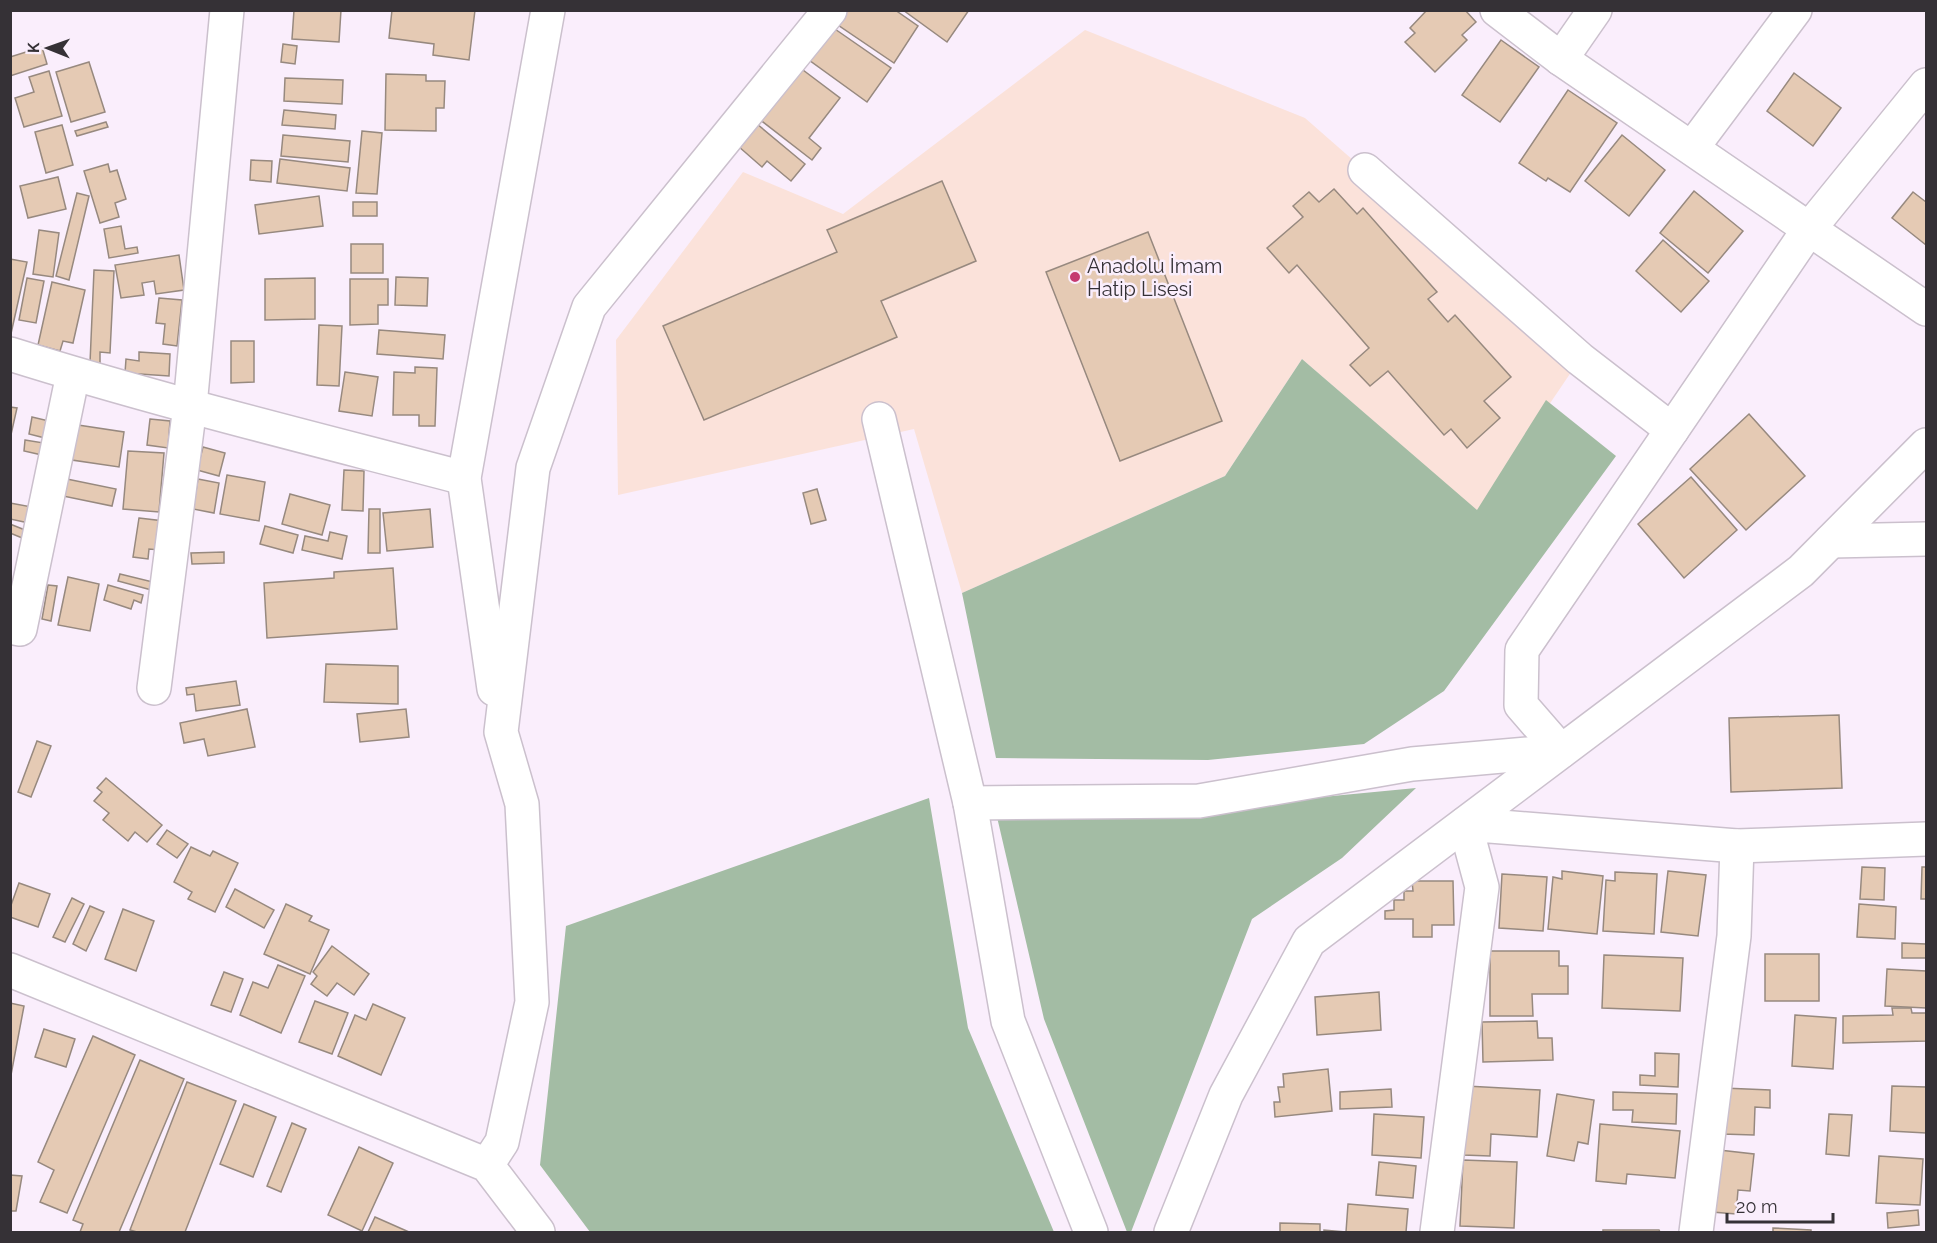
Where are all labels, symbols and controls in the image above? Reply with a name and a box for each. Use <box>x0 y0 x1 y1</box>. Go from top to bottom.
north arrow <box>18 18 78 78</box>
text: K <box>24 42 43 53</box>
place label: Anadolu İmam Hatip Lisesi <box>1087 253 1222 301</box>
marker: Anadolu İmam Hatip Lisesi <box>1068 270 1082 284</box>
scale bar <box>1727 1186 1834 1224</box>
text: 20 m <box>1736 1196 1778 1217</box>

